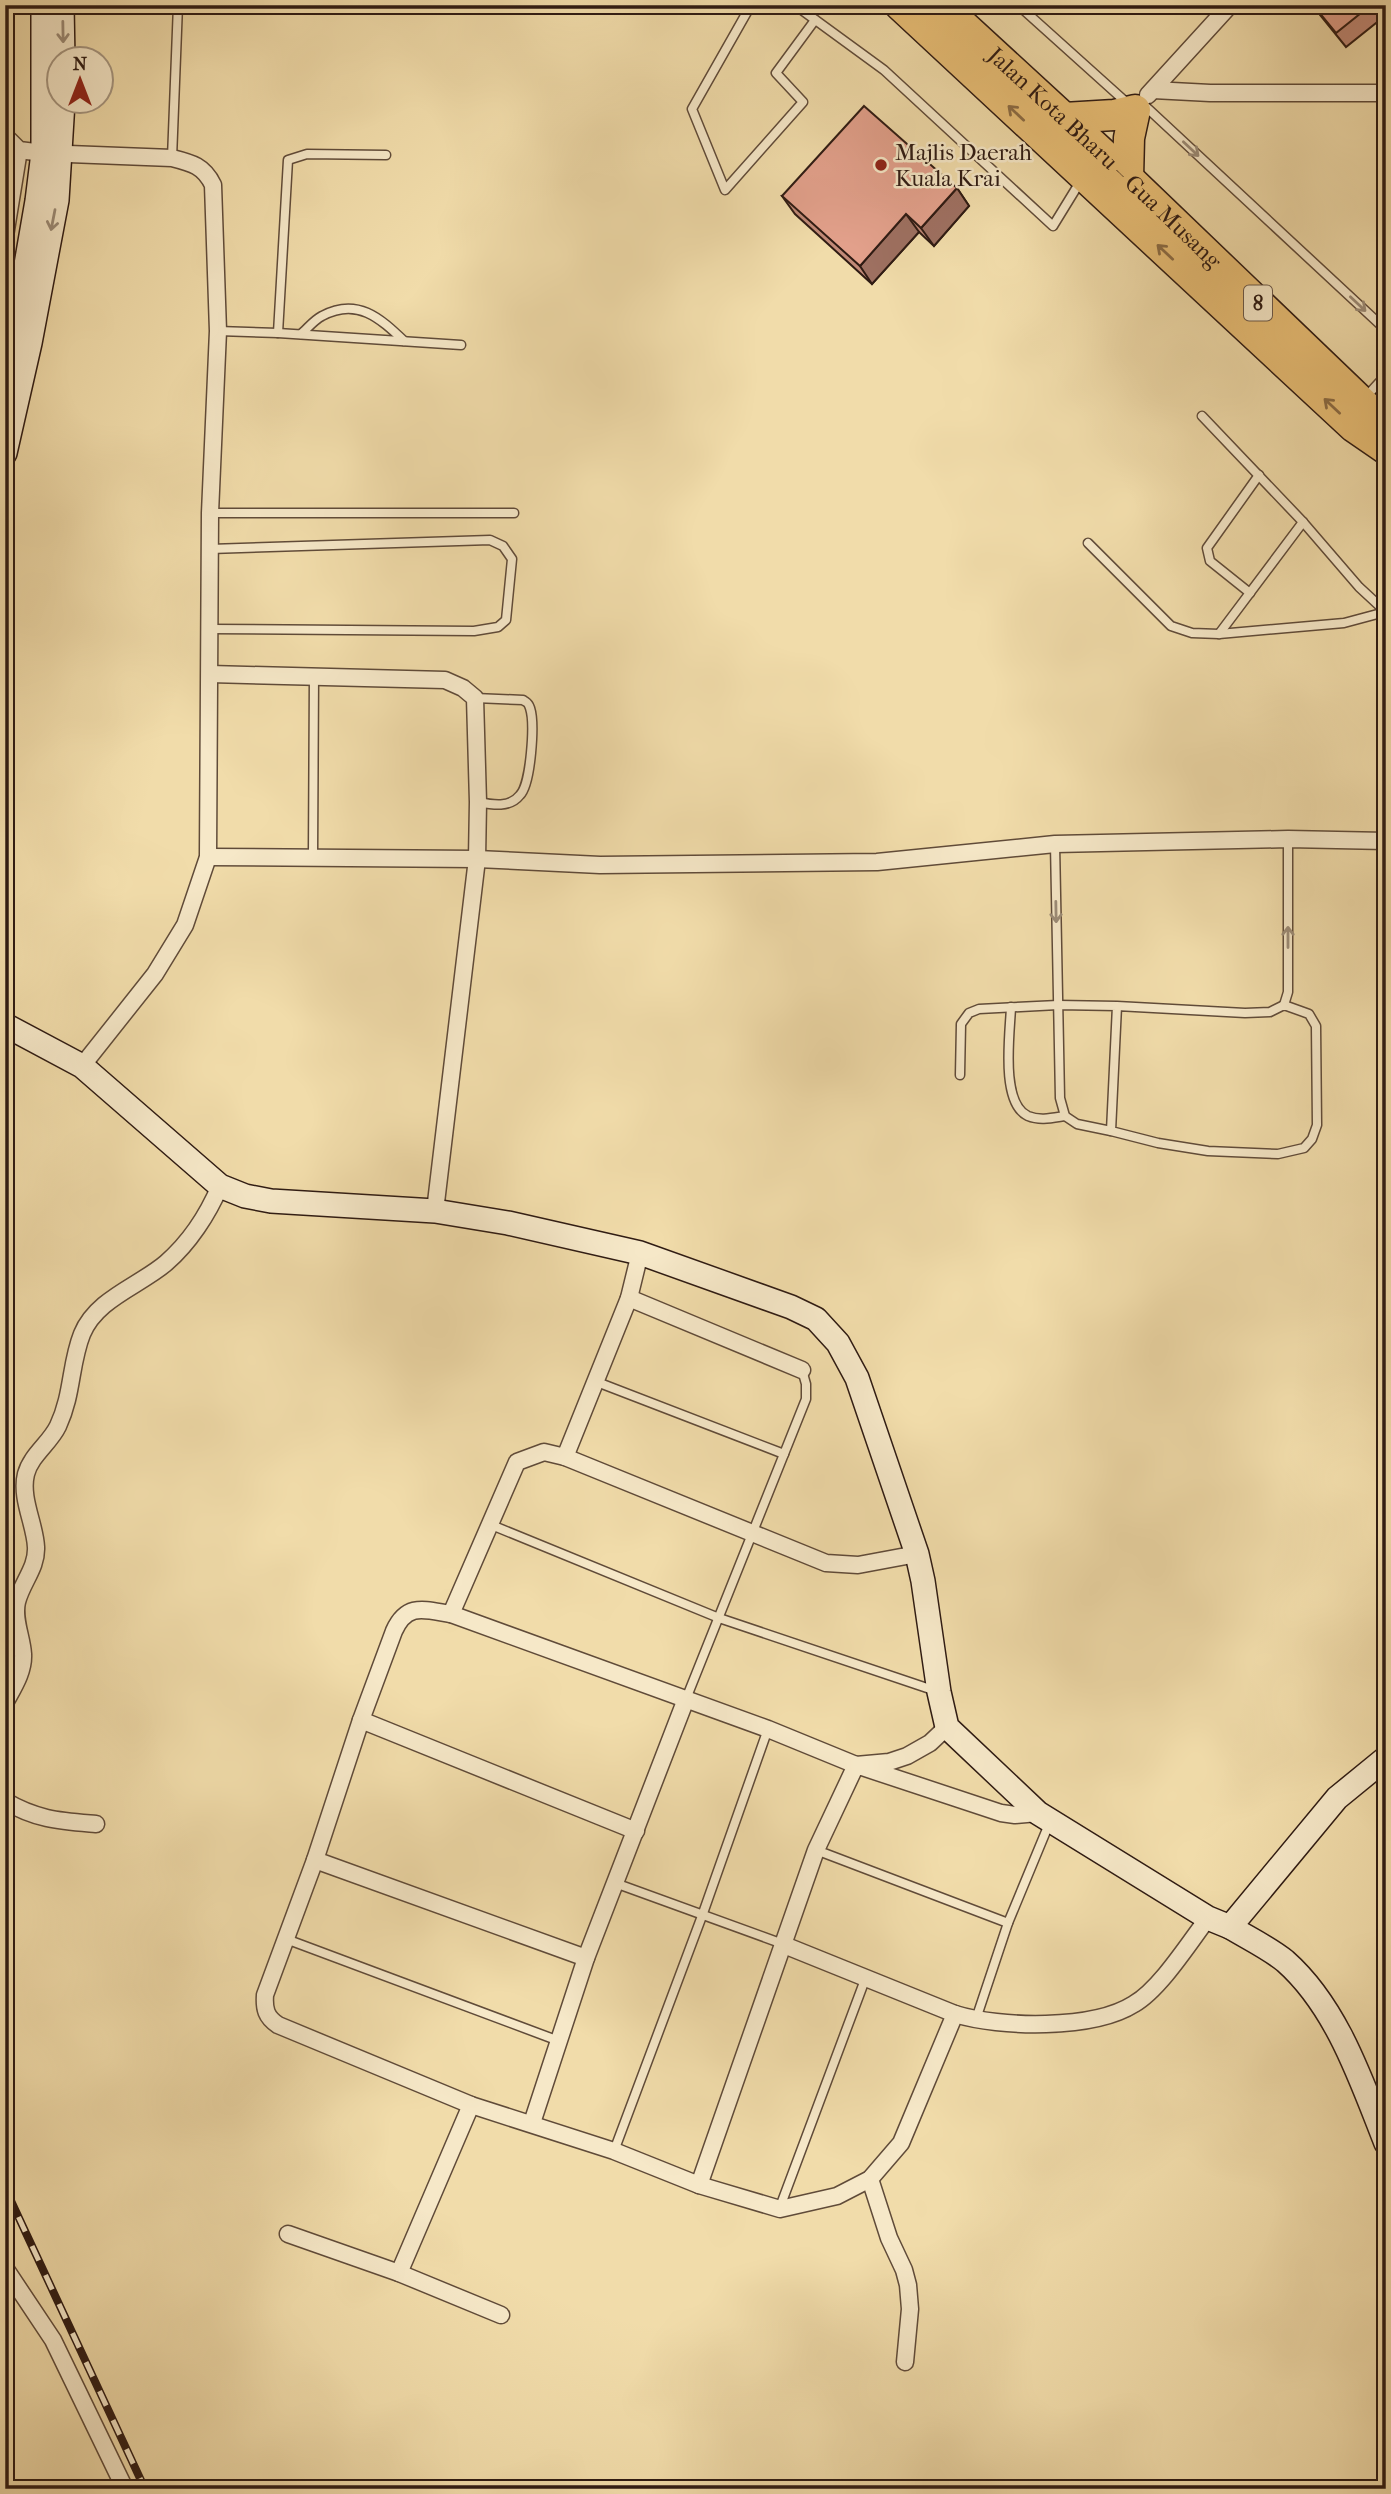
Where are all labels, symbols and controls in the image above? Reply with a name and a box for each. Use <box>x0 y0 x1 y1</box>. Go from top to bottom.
one-way arrow <box>56 21 70 44</box>
street label: Jalan Kota Bharu – Gua Musang <box>981 41 1227 275</box>
north arrow <box>46 46 116 116</box>
text: N <box>73 53 88 75</box>
one-way arrow <box>1008 105 1025 122</box>
place label: Majlis Daerah Kuala Krai <box>895 139 1032 192</box>
one-way arrow <box>1182 141 1200 157</box>
marker: Majlis Daerah Kuala Krai <box>873 157 889 173</box>
one-way arrow <box>46 208 60 231</box>
one-way arrow <box>1156 244 1174 260</box>
road number: 8 <box>1244 286 1272 320</box>
one-way arrow <box>1349 296 1367 312</box>
one-way arrow <box>1324 398 1341 415</box>
one-way arrow <box>1049 900 1063 923</box>
one-way arrow <box>1281 926 1295 949</box>

